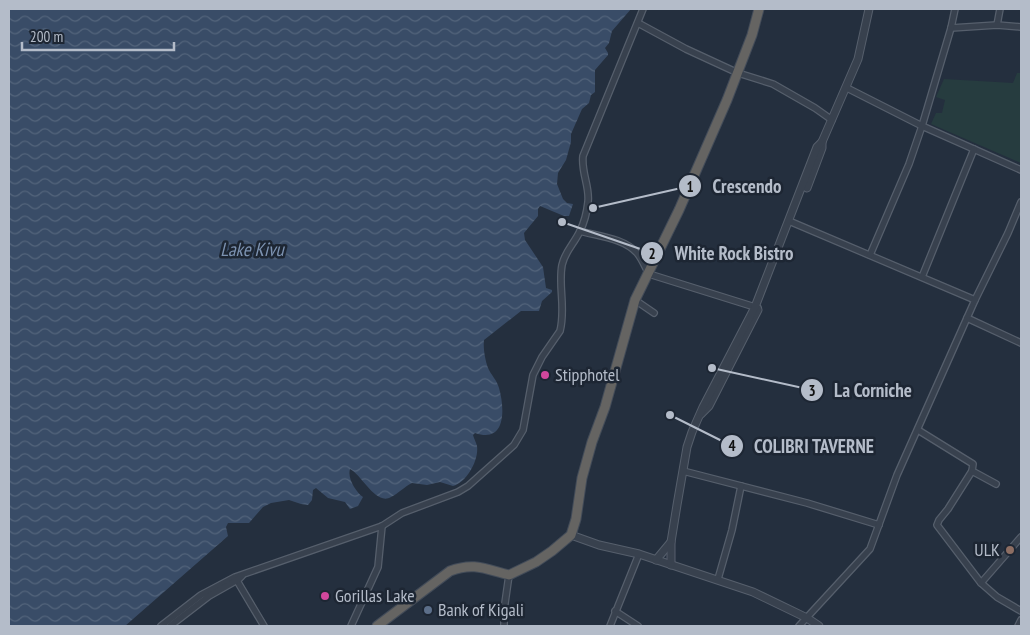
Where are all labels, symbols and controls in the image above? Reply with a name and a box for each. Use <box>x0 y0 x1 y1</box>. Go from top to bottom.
scale bar <box>22 20 175 52</box>
text: 200 m <box>30 27 63 46</box>
callout: Crescendo <box>677 169 791 203</box>
text: Crescendo <box>713 174 781 198</box>
text: 1 <box>686 177 694 196</box>
callout: White Rock Bistro <box>639 236 804 270</box>
water label: Lake Kivu <box>220 237 285 261</box>
text: White Rock Bistro <box>674 241 793 265</box>
text: 2 <box>648 244 656 263</box>
place label: Stipphotel <box>555 363 620 386</box>
marker: Stipphotel <box>539 369 551 381</box>
callout: La Corniche <box>799 373 922 407</box>
text: La Corniche <box>834 378 912 402</box>
text: 3 <box>808 381 816 400</box>
callout: COLIBRI TAVERNE <box>719 429 885 463</box>
text: COLIBRI TAVERNE <box>754 434 874 458</box>
text: 4 <box>728 436 736 455</box>
place label: ULK <box>974 538 1000 561</box>
marker: ULK <box>1004 544 1016 556</box>
place label: Gorillas Lake <box>335 584 415 607</box>
marker: Gorillas Lake <box>319 590 331 602</box>
place label: Bank of Kigali <box>438 598 524 621</box>
marker: Bank of Kigali <box>422 604 434 616</box>

